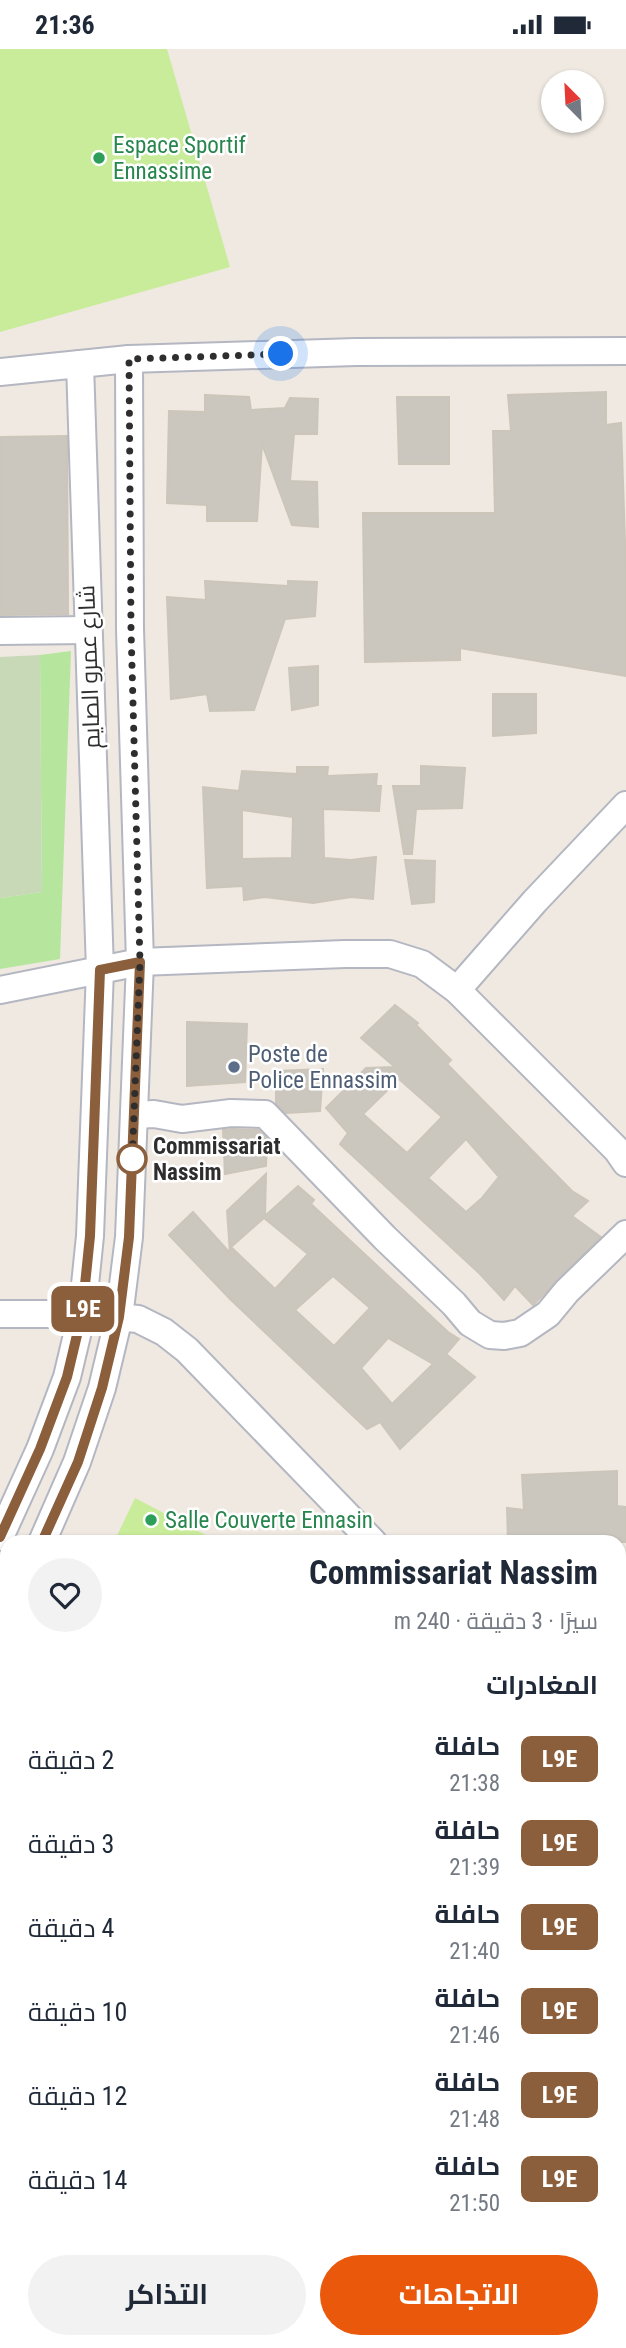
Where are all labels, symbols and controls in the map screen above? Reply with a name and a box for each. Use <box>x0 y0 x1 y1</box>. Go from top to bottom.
text: 21:36 <box>35 10 95 40</box>
north arrow <box>541 70 604 133</box>
map controls <box>541 70 604 133</box>
place label: Espace Sportif Ennassime <box>113 132 246 185</box>
marker: Espace Sportif Ennassime <box>91 150 107 166</box>
your location <box>263 336 298 371</box>
street label: شارع عمرو الصايم <box>73 585 108 749</box>
place label: Poste de Police Ennassim <box>248 1041 398 1094</box>
marker: Poste de Police Ennassim <box>226 1059 242 1075</box>
place label: Commissariat Nassim <box>153 1133 281 1186</box>
marker: Commissariat Nassim <box>117 1144 147 1174</box>
line badge: L9E <box>43 1286 123 1332</box>
text: L9E <box>65 1295 101 1323</box>
place label: Salle Couverte Ennasin <box>165 1507 373 1534</box>
marker: Salle Couverte Ennasin <box>143 1512 159 1528</box>
text: Commissariat Nassim <box>309 1553 598 1592</box>
button: heart <box>28 1558 102 1632</box>
text: سيرًا · 3 دقيقة · 240 m <box>394 1608 598 1635</box>
text: المغادرات <box>486 1670 598 1700</box>
text: حافلة <box>435 1731 500 1761</box>
text: 2 دقيقة <box>28 1745 114 1775</box>
text: L9E <box>542 1745 577 1773</box>
text: 21:38 <box>449 1770 500 1797</box>
text: حافلة <box>435 1815 500 1845</box>
text: 3 دقيقة <box>28 1829 114 1859</box>
text: L9E <box>542 1829 577 1857</box>
text: 21:39 <box>449 1854 500 1881</box>
text: حافلة <box>435 1899 500 1929</box>
text: 4 دقيقة <box>28 1913 114 1943</box>
text: L9E <box>542 1913 577 1941</box>
text: 21:40 <box>449 1938 500 1965</box>
text: حافلة <box>435 1983 500 2013</box>
text: 10 دقيقة <box>28 1997 127 2027</box>
text: L9E <box>542 1997 577 2025</box>
text: 21:46 <box>449 2022 500 2049</box>
text: حافلة <box>435 2067 500 2097</box>
text: 12 دقيقة <box>28 2081 127 2111</box>
text: L9E <box>542 2081 577 2109</box>
text: 21:48 <box>449 2106 500 2133</box>
text: حافلة <box>435 2151 500 2181</box>
text: 14 دقيقة <box>28 2165 127 2195</box>
text: L9E <box>542 2165 577 2193</box>
text: 21:50 <box>449 2190 500 2217</box>
button: التذاكر <box>28 2255 306 2335</box>
button: الاتجاهات <box>320 2255 598 2335</box>

